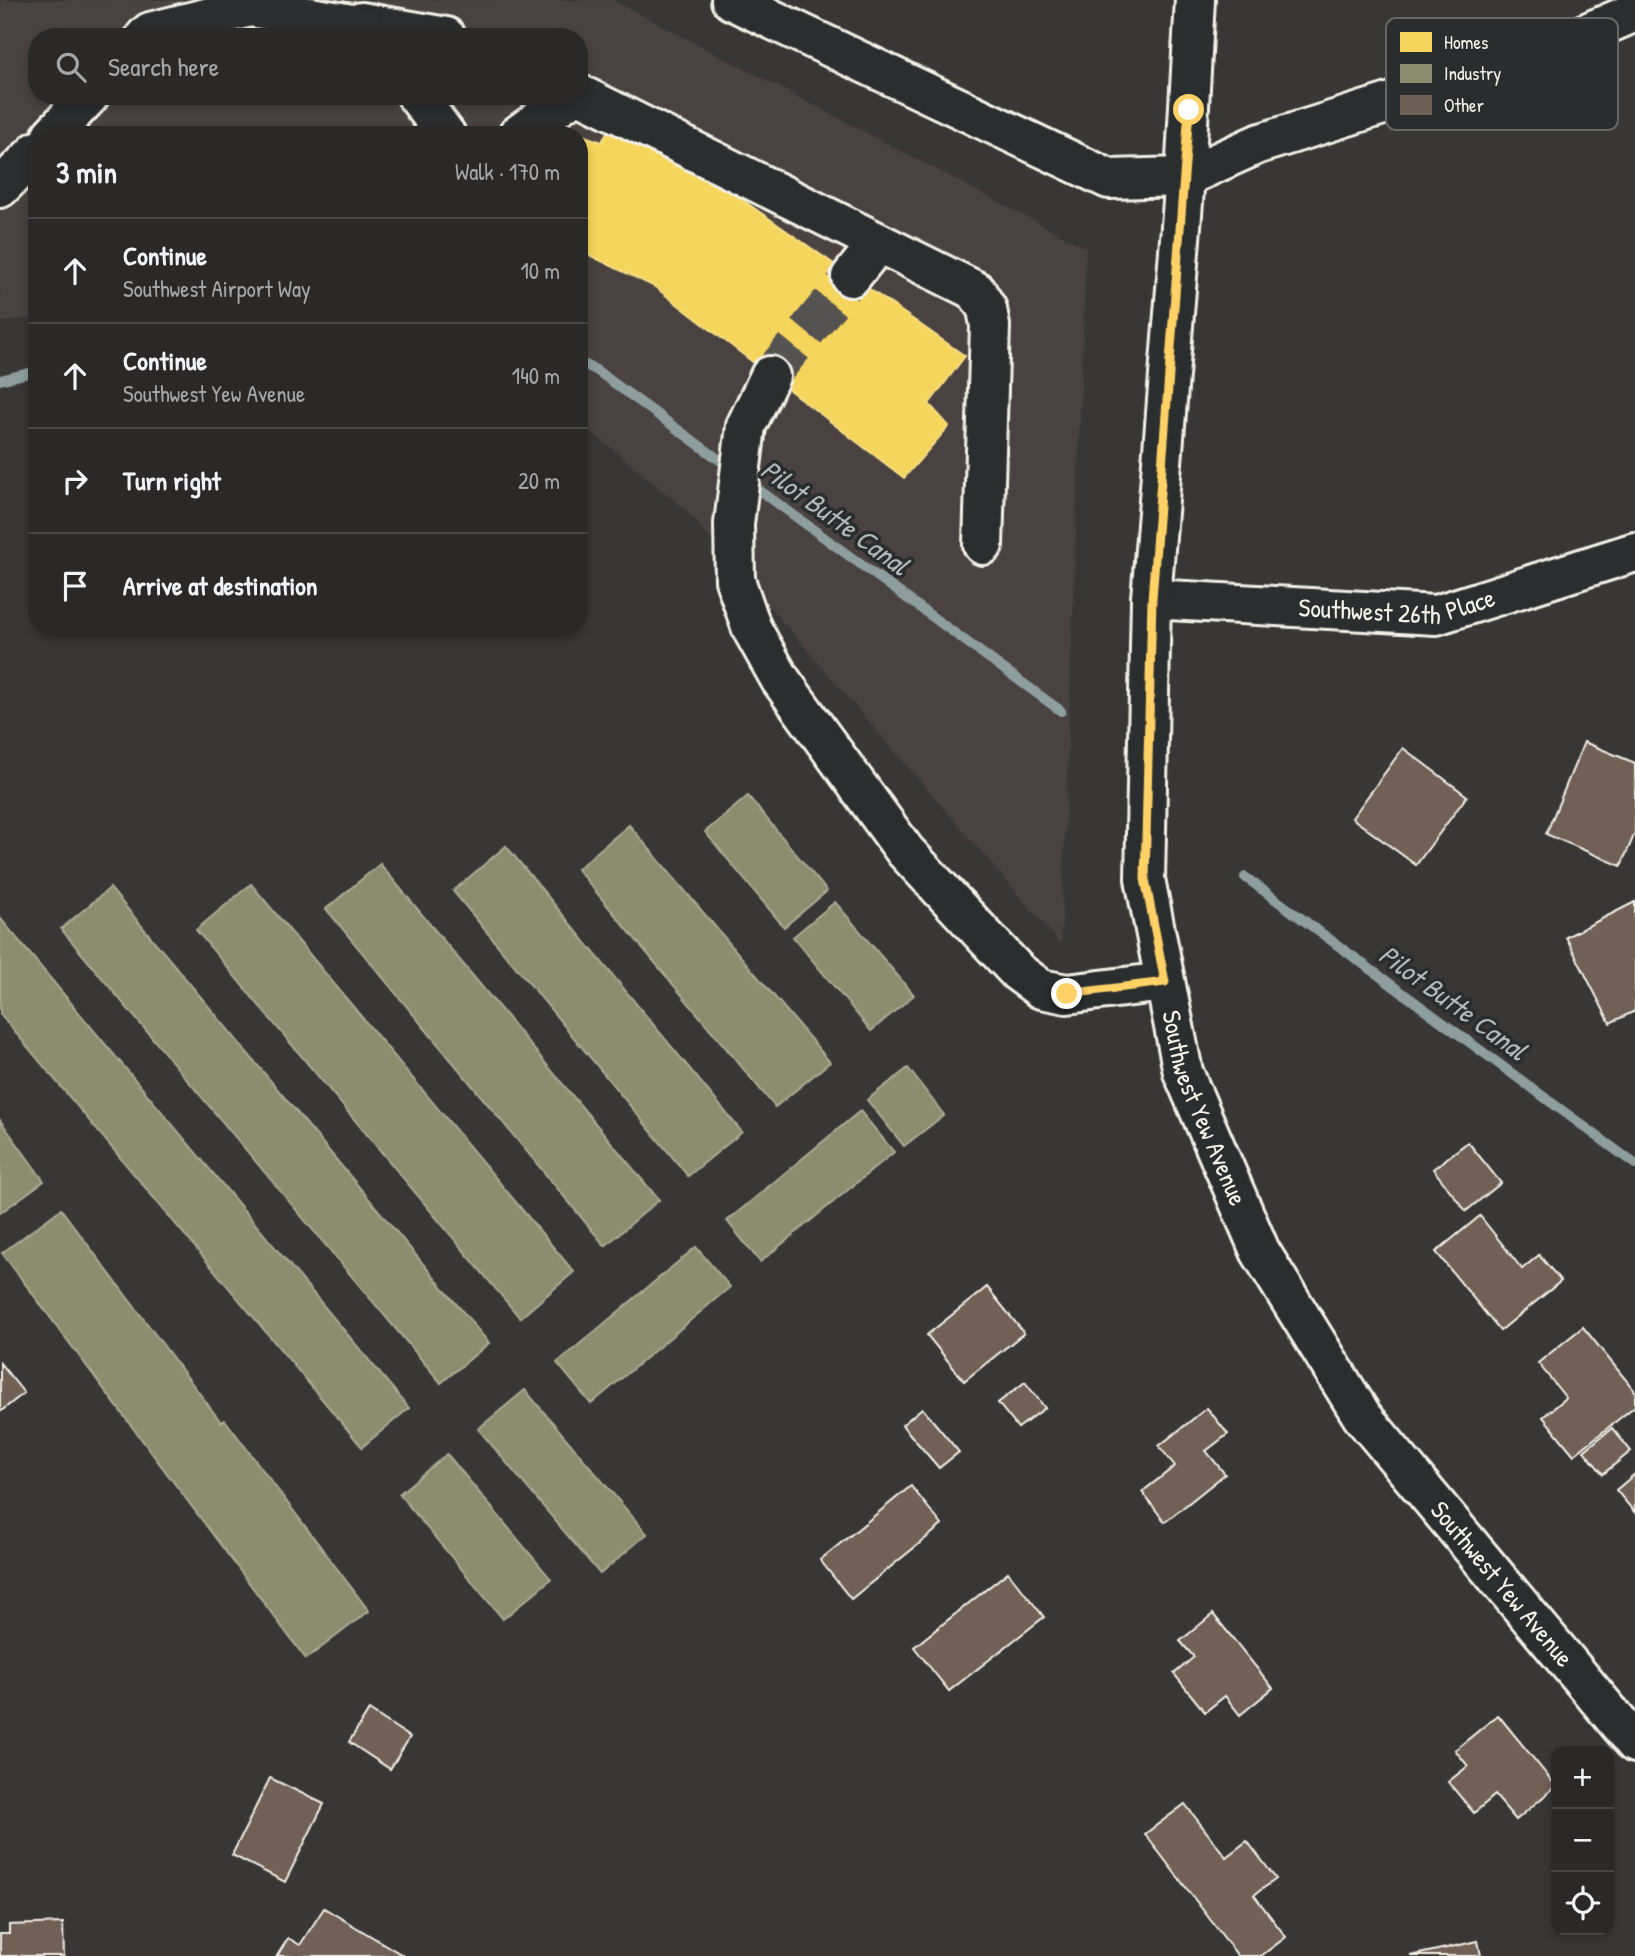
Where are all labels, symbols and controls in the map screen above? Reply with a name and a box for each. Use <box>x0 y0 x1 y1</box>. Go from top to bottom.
legend <box>1386 18 1618 130</box>
search box <box>28 28 588 105</box>
text: Homes <box>1444 29 1488 55</box>
icon: search <box>52 48 90 86</box>
text: Search here <box>108 49 219 84</box>
text: Industry <box>1444 60 1501 86</box>
text: Other <box>1444 92 1485 118</box>
route start <box>1173 94 1204 125</box>
text: 3 min <box>56 152 117 192</box>
text: Walk · 170 m <box>455 156 560 187</box>
text: Continue <box>123 238 207 273</box>
icon: ahead <box>56 252 94 290</box>
text: 10 m <box>520 255 560 286</box>
text: Southwest Airport Way <box>123 273 311 304</box>
text: Continue <box>123 343 207 378</box>
icon: ahead <box>56 357 94 395</box>
text: 140 m <box>512 360 560 391</box>
text: Southwest Yew Avenue <box>123 378 305 409</box>
water label: Pilot Butte Canal <box>753 450 918 584</box>
icon: right <box>56 462 94 500</box>
text: Turn right <box>123 463 221 498</box>
text: 20 m <box>518 465 560 496</box>
icon: arrive <box>56 567 94 605</box>
text: Arrive at destination <box>123 568 318 603</box>
street label: Southwest 26th Place <box>1298 579 1499 632</box>
water label: Pilot Butte Canal <box>1371 935 1536 1069</box>
route end <box>1051 978 1082 1009</box>
street label: Southwest Yew Avenue <box>1154 1007 1256 1211</box>
street label: Southwest Yew Avenue <box>1423 1493 1582 1674</box>
map controls <box>1551 1746 1614 1935</box>
button: + <box>1551 1746 1614 1809</box>
button: − <box>1551 1809 1614 1872</box>
button: locate <box>1551 1872 1614 1935</box>

